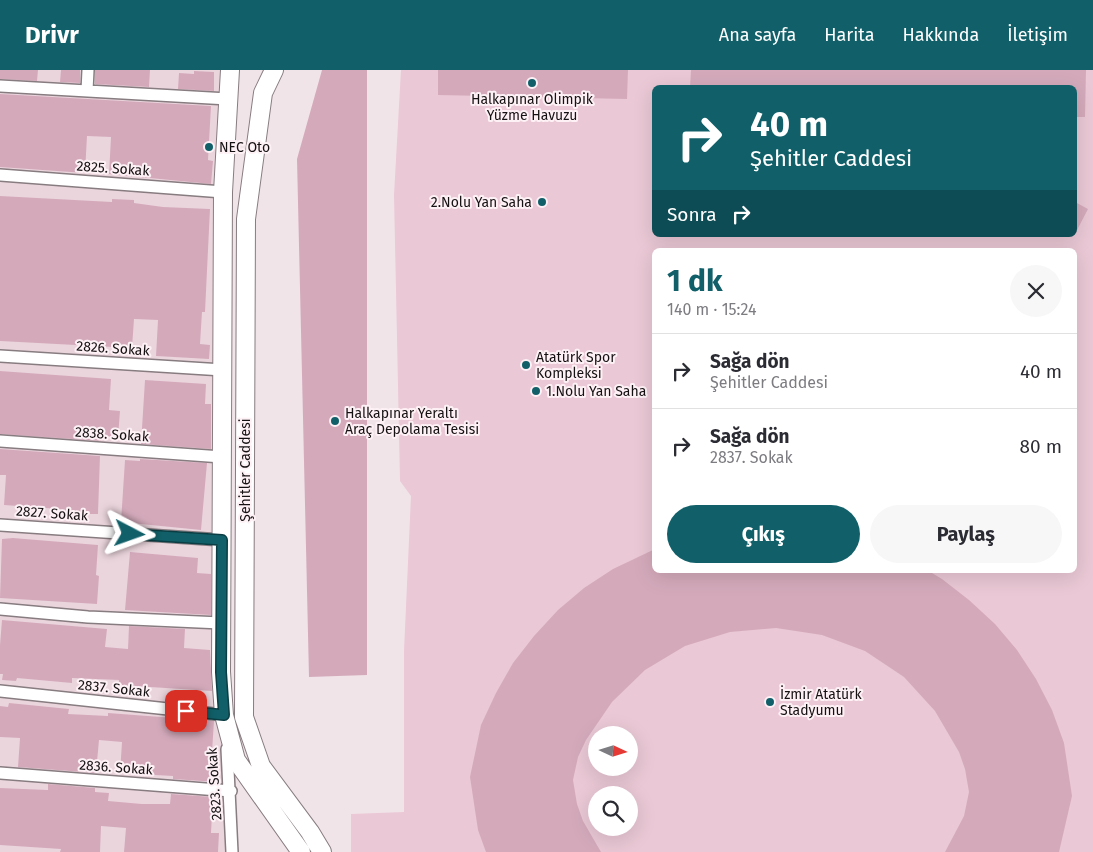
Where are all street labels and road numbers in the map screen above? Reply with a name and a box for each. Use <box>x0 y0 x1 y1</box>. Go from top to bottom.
street label: 2825. Sokak <box>76 157 151 180</box>
street label: 2826. Sokak <box>76 337 151 360</box>
street label: Şehitler Caddesi <box>237 418 254 522</box>
street label: 2838. Sokak <box>74 423 150 446</box>
street label: 2827. Sokak <box>15 503 89 525</box>
street label: 2837. Sokak <box>77 676 152 701</box>
street label: 2823. Sokak <box>203 746 226 821</box>
street label: 2836. Sokak <box>79 756 154 779</box>

